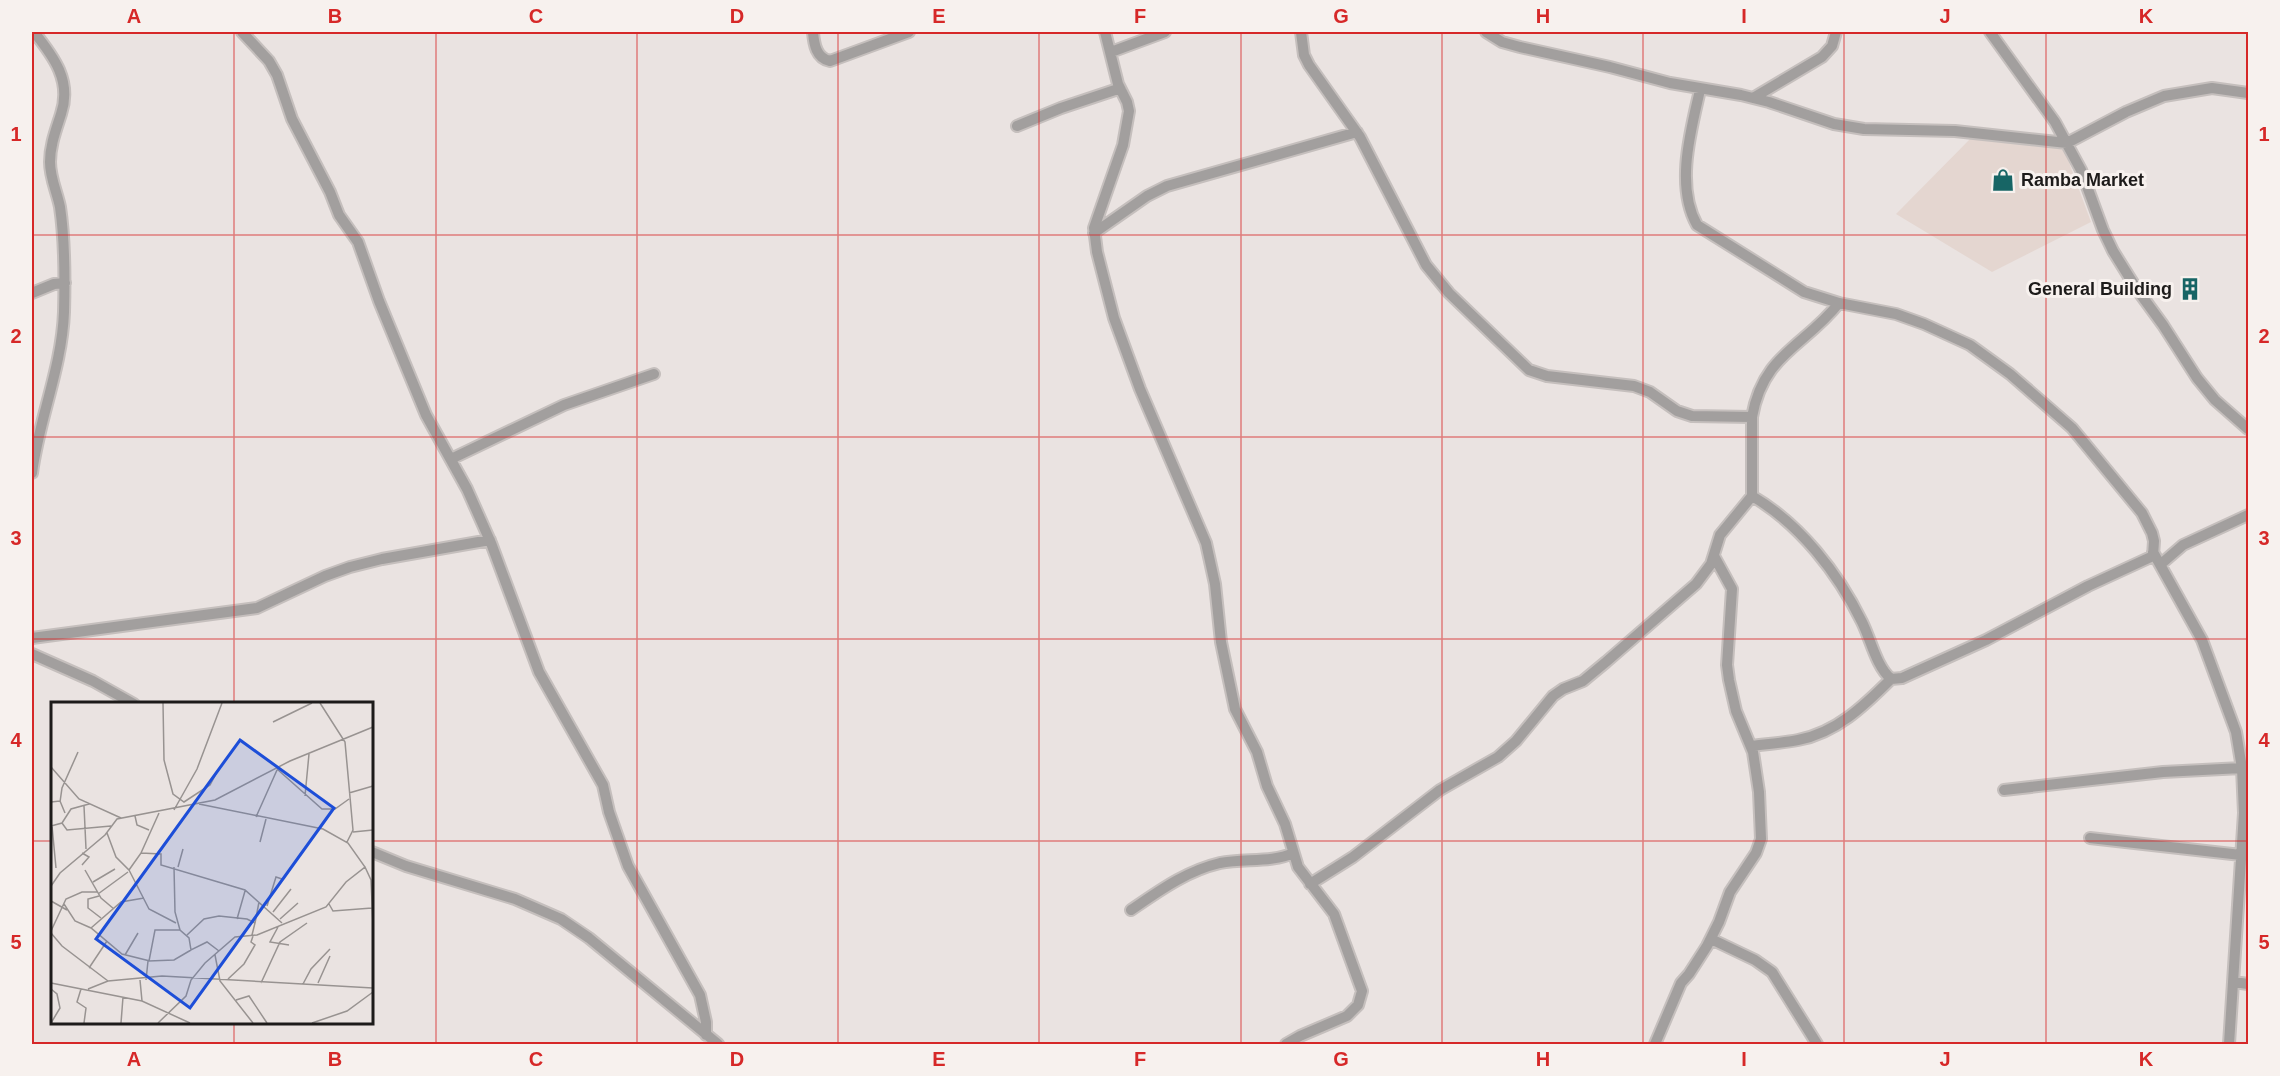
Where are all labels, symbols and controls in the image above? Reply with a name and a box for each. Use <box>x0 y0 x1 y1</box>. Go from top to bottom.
text: A <box>127 5 141 27</box>
text: B <box>328 5 342 27</box>
text: C <box>529 5 543 27</box>
text: D <box>730 5 744 27</box>
text: E <box>932 5 946 27</box>
text: F <box>1134 5 1146 27</box>
text: G <box>1333 5 1349 27</box>
text: H <box>1536 5 1550 27</box>
text: I <box>1741 5 1747 27</box>
text: J <box>1939 5 1951 27</box>
text: K <box>2139 5 2154 27</box>
text: 1 <box>10 123 22 145</box>
text: 1 <box>2258 123 2270 145</box>
shop icon: Ramba Market <box>1990 167 2016 193</box>
place label: Ramba Market <box>2021 170 2144 190</box>
building icon: General Building <box>2177 276 2203 302</box>
place label: General Building <box>2028 279 2172 299</box>
text: 2 <box>10 325 22 347</box>
text: 2 <box>2258 325 2270 347</box>
text: 3 <box>10 527 22 549</box>
text: 3 <box>2258 527 2270 549</box>
inset map <box>51 702 374 1025</box>
text: 4 <box>10 729 22 751</box>
text: 4 <box>2258 729 2270 751</box>
text: 5 <box>10 931 22 953</box>
text: 5 <box>2258 931 2270 953</box>
text: A <box>127 1048 141 1070</box>
text: B <box>328 1048 342 1070</box>
text: C <box>529 1048 543 1070</box>
text: D <box>730 1048 744 1070</box>
text: E <box>932 1048 946 1070</box>
text: F <box>1134 1048 1146 1070</box>
text: G <box>1333 1048 1349 1070</box>
text: H <box>1536 1048 1550 1070</box>
text: I <box>1741 1048 1747 1070</box>
text: J <box>1939 1048 1951 1070</box>
text: K <box>2139 1048 2154 1070</box>

